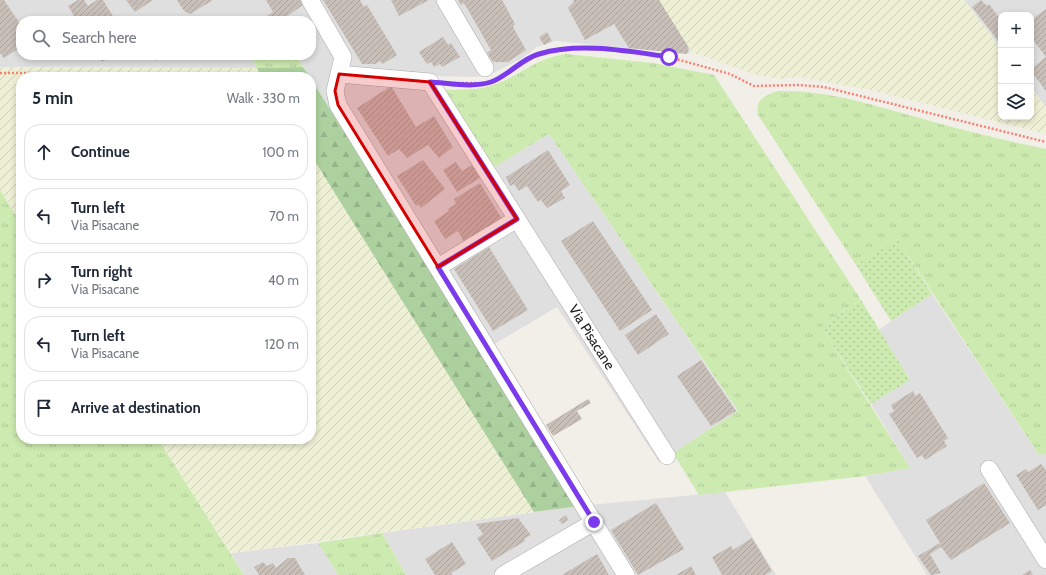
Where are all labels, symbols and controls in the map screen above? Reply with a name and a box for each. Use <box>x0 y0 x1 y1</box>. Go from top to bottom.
map controls <box>998 12 1034 120</box>
button: + <box>998 12 1034 48</box>
search box <box>16 16 316 60</box>
icon: search <box>30 27 52 49</box>
text: Search here <box>62 29 137 47</box>
route start <box>660 48 678 66</box>
button: − <box>998 48 1034 84</box>
button: layers <box>998 84 1034 120</box>
text: 5 min <box>32 88 73 108</box>
text: Walk · 330 m <box>227 90 300 106</box>
icon: ahead <box>33 141 55 163</box>
text: Continue <box>71 143 130 161</box>
text: 100 m <box>262 144 299 160</box>
text: Turn left <box>71 199 125 217</box>
icon: left <box>33 205 55 227</box>
text: 70 m <box>269 208 299 224</box>
text: Via Pisacane <box>71 217 139 233</box>
text: Turn right <box>71 263 132 281</box>
icon: right <box>33 269 55 291</box>
text: 40 m <box>268 272 299 288</box>
text: Via Pisacane <box>71 281 139 297</box>
street label: Via Pisacane <box>565 301 619 373</box>
text: Turn left <box>71 327 125 345</box>
icon: left <box>33 333 55 355</box>
text: 120 m <box>265 336 299 352</box>
text: Via Pisacane <box>71 345 139 361</box>
icon: arrive <box>33 397 55 419</box>
text: Arrive at destination <box>71 399 201 417</box>
route end <box>585 513 603 531</box>

